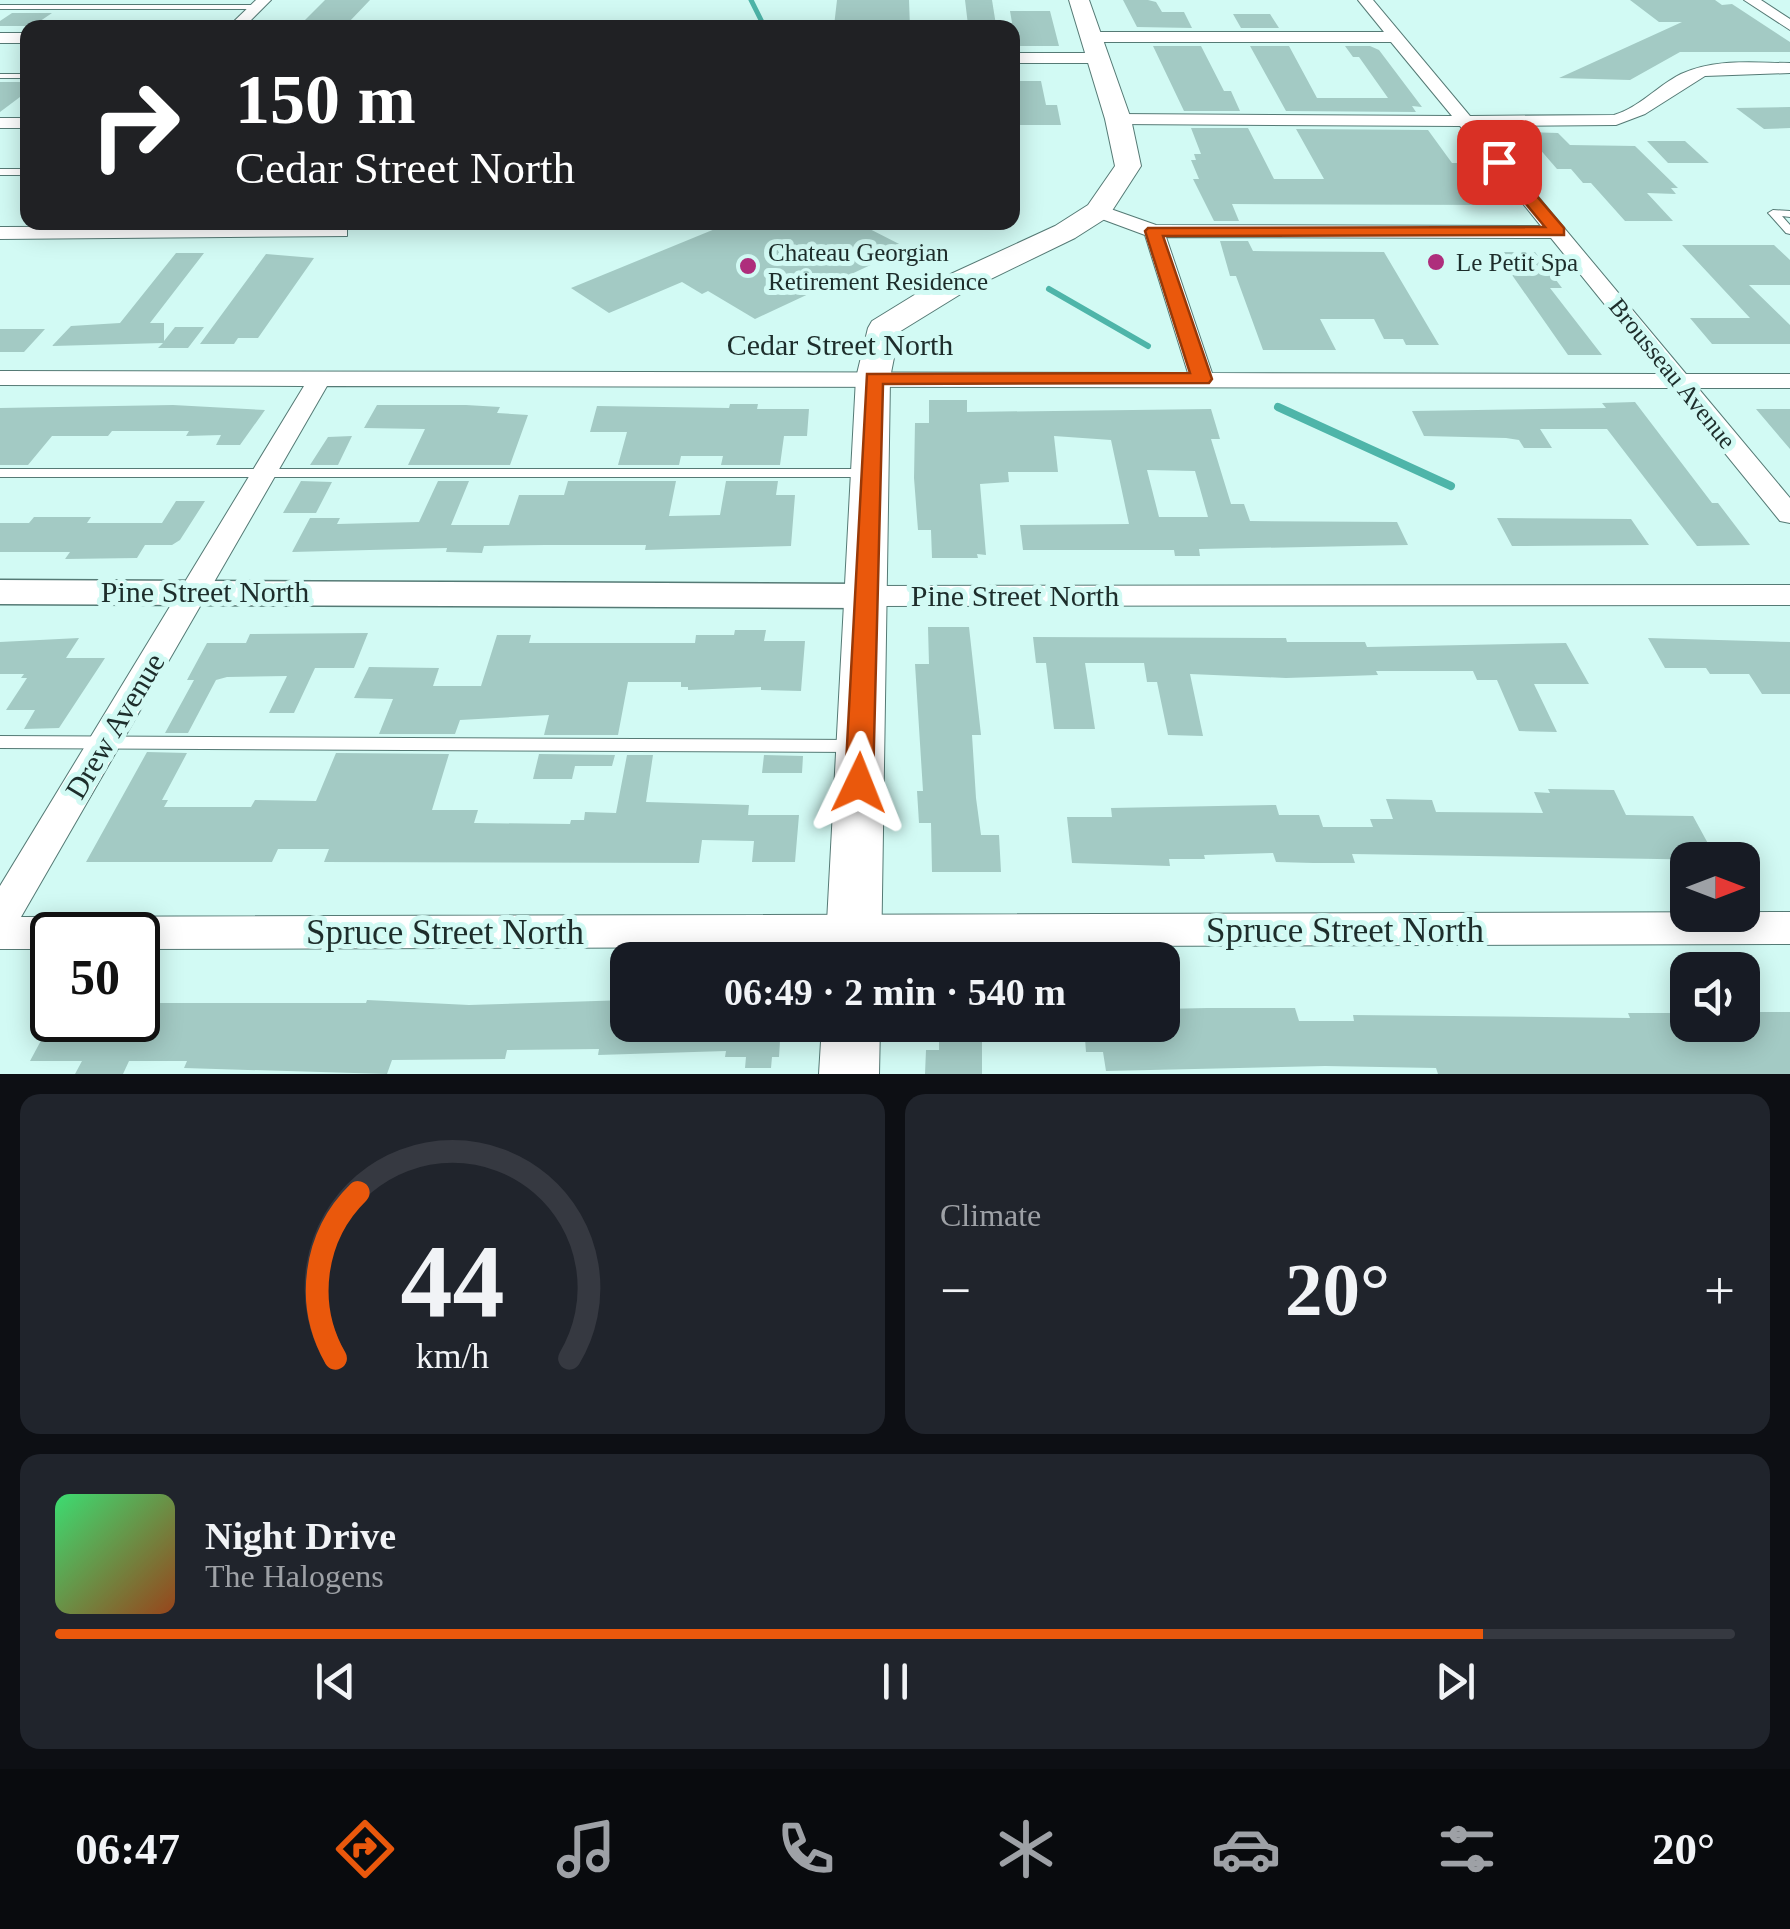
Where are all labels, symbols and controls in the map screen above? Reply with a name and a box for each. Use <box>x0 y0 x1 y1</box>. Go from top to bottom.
icon: right <box>70 60 200 190</box>
text: 150 m <box>235 61 416 138</box>
pin <box>1457 120 1542 205</box>
icon: arrive <box>1472 135 1527 190</box>
text: Cedar Street North <box>235 143 575 193</box>
place label: Chateau Georgian Retirement Residence <box>768 239 988 295</box>
place label: Le Petit Spa <box>1456 249 1578 276</box>
marker: Le Petit Spa <box>1425 251 1447 273</box>
marker: Chateau Georgian Retirement Residence <box>737 255 759 277</box>
street label: Brousseau Avenue <box>1604 293 1741 454</box>
street label: Cedar Street North <box>727 328 953 361</box>
street label: Pine Street North <box>101 575 309 608</box>
street label: Pine Street North <box>911 579 1119 612</box>
street label: Drew Avenue <box>58 647 171 804</box>
position arrow <box>807 731 911 835</box>
north arrow <box>1670 842 1760 932</box>
map controls <box>1670 842 1760 1042</box>
street label: Spruce Street North <box>1206 911 1484 950</box>
speed limit sign: 50 <box>30 912 160 1042</box>
street label: Spruce Street North <box>306 913 584 952</box>
button: sound <box>1670 952 1760 1042</box>
text: 06:49 · 2 min · 540 m <box>724 971 1066 1013</box>
text: Climate <box>940 1197 1041 1233</box>
text: 44 <box>401 1223 505 1338</box>
text: 20° <box>1285 1248 1390 1331</box>
text: − <box>940 1260 971 1321</box>
text: + <box>1704 1260 1735 1321</box>
text: km/h <box>416 1336 489 1376</box>
text: Night Drive <box>205 1515 396 1557</box>
text: The Halogens <box>205 1558 384 1594</box>
icon: previous <box>308 1654 363 1709</box>
icon: pause <box>868 1654 923 1709</box>
icon: next <box>1428 1654 1483 1709</box>
icon: directions <box>330 1814 400 1884</box>
icon: music <box>551 1814 621 1884</box>
icon: phone <box>771 1814 841 1884</box>
icon: climate <box>991 1814 1061 1884</box>
icon: car <box>1211 1814 1281 1884</box>
icon: filters <box>1432 1814 1502 1884</box>
text: 06:47 <box>75 1824 180 1874</box>
text: 20° <box>1652 1824 1715 1874</box>

